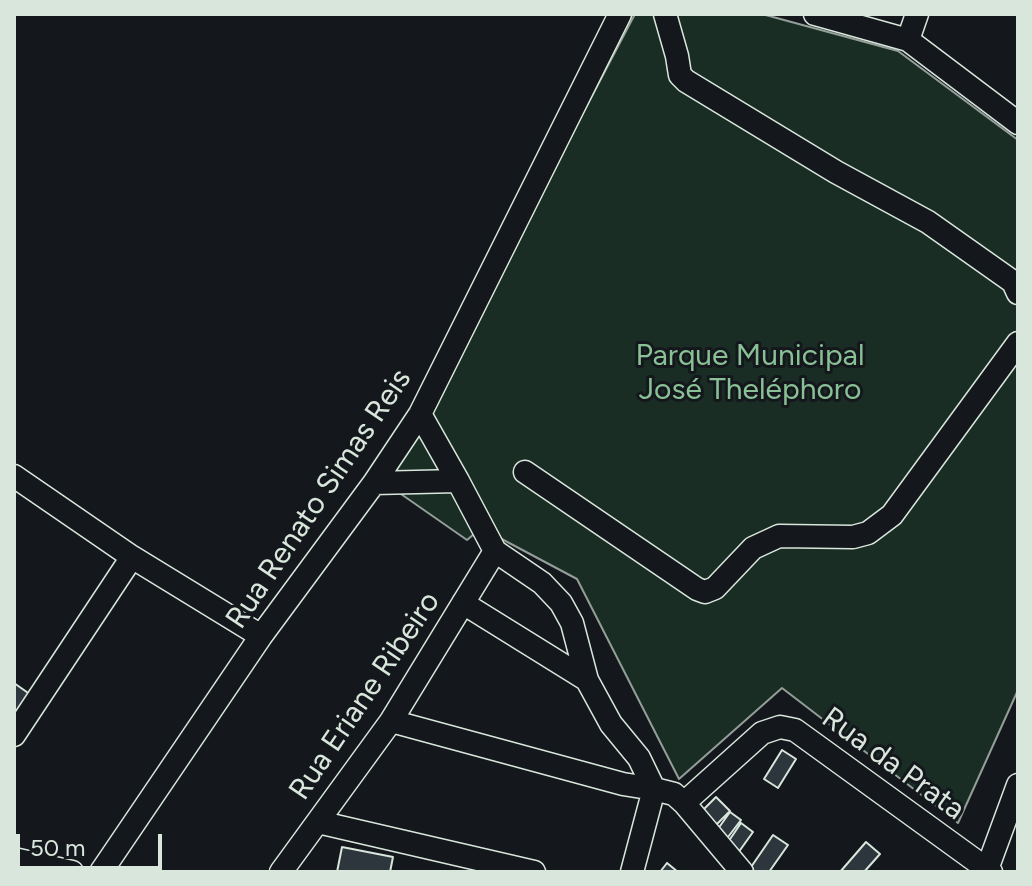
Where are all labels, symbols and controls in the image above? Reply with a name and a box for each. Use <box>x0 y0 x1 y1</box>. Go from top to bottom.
park label: Parque Municipal José Theléphoro <box>635 338 865 408</box>
street label: Rua Renato Simas Reis <box>219 362 419 636</box>
street label: Rua Eriane Ribeiro <box>282 585 448 807</box>
street label: Rua da Prata <box>815 700 971 828</box>
scale bar <box>20 818 166 868</box>
text: 50 m <box>30 833 86 862</box>

